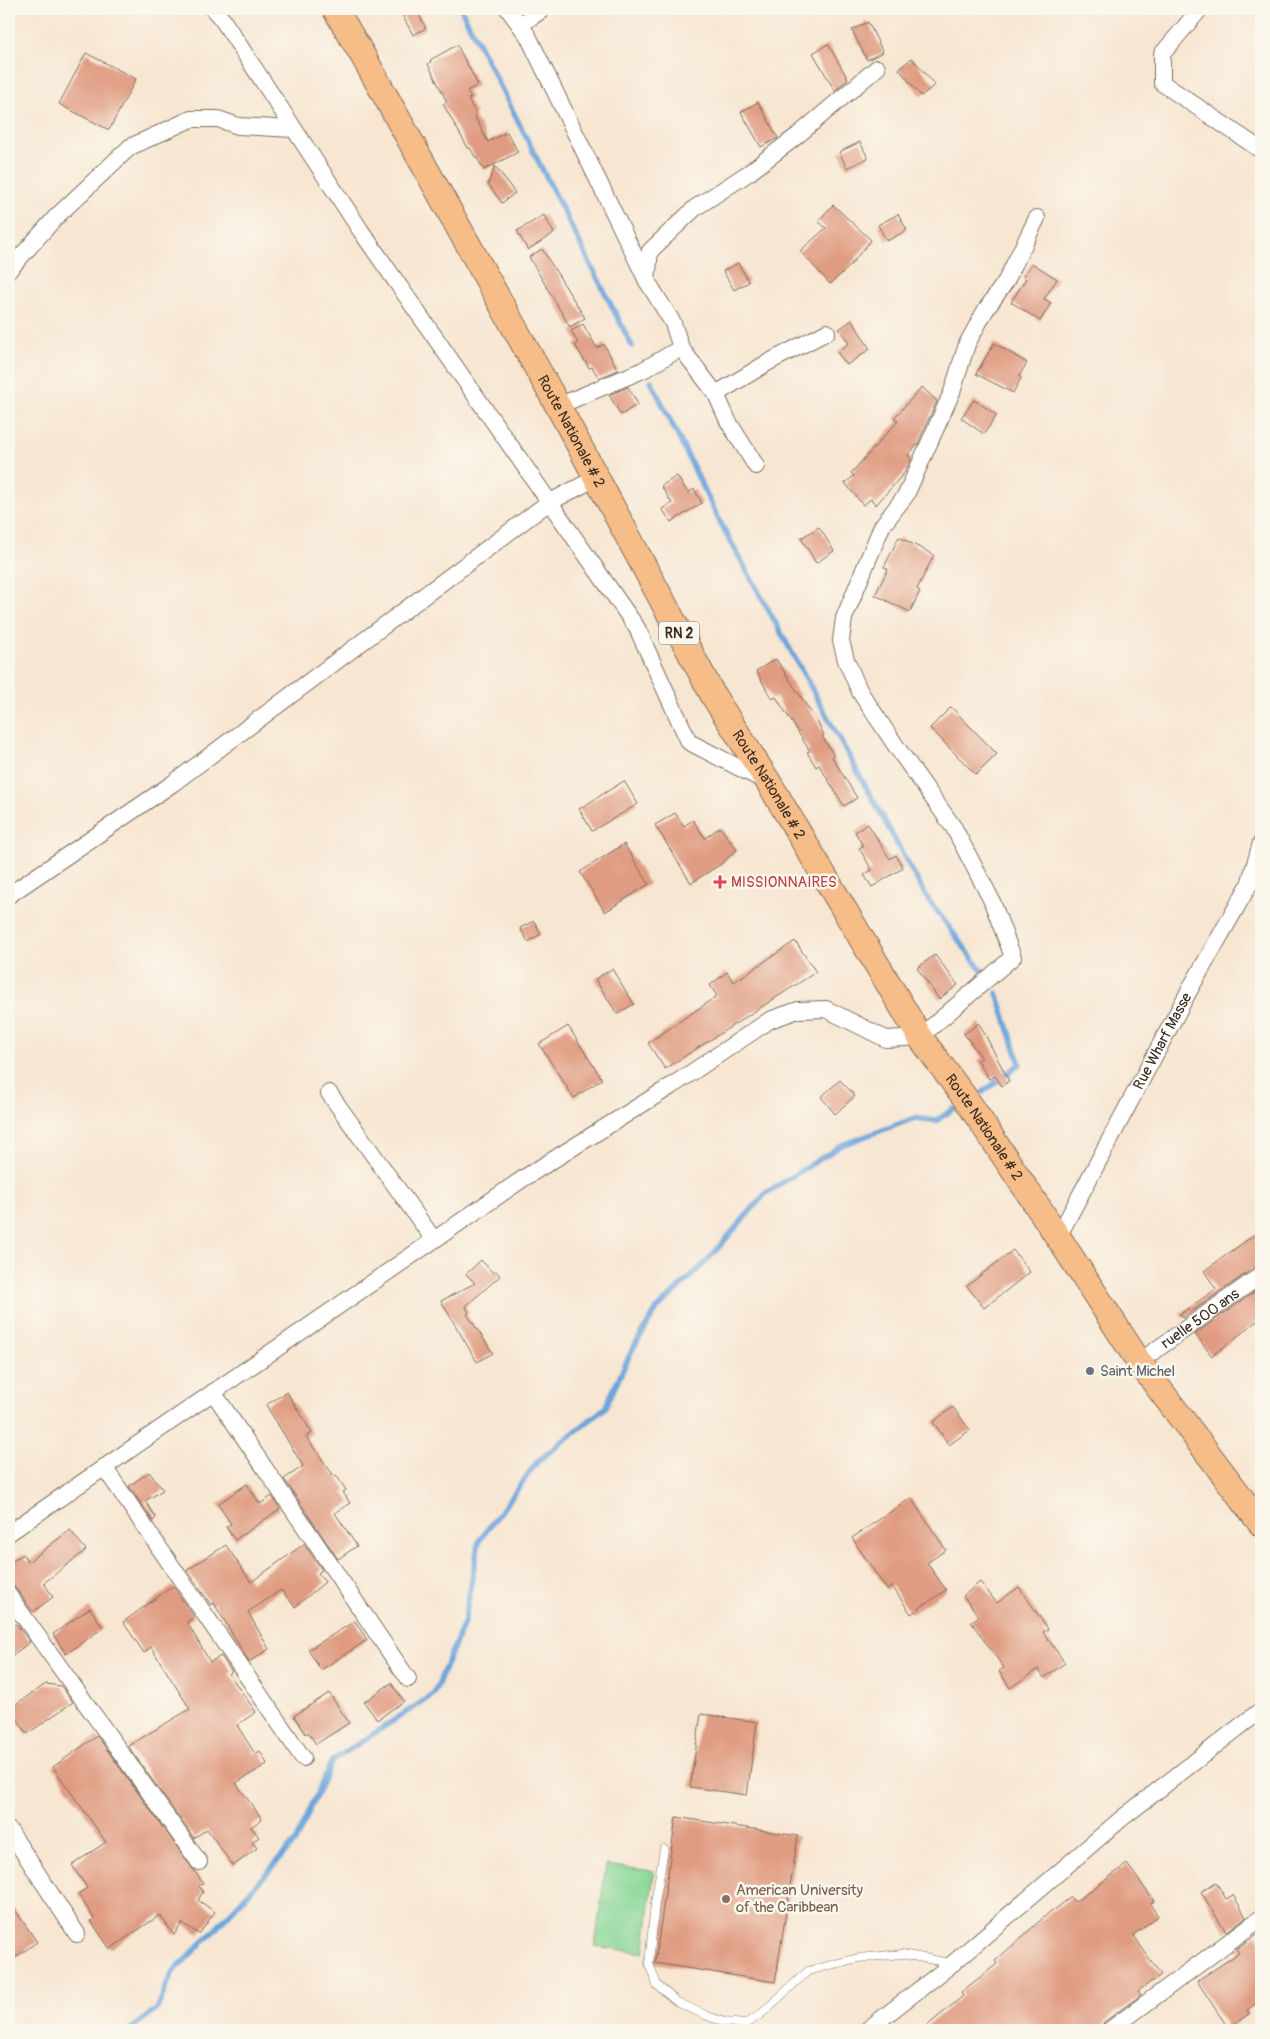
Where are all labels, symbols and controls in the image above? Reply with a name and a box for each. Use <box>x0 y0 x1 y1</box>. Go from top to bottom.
street label: Route Nationale # 2 <box>533 372 609 491</box>
road number: RN 2 <box>659 622 699 644</box>
street label: Route Nationale # 2 <box>728 726 810 843</box>
place label: MISSIONNAIRES <box>731 873 837 892</box>
marker: MISSIONNAIRES <box>713 875 727 889</box>
street label: Rue Wharf Masse <box>1129 989 1196 1093</box>
street label: Route Nationale # 2 <box>941 1070 1027 1184</box>
street label: ruelle 500 ans <box>1157 1284 1243 1353</box>
place label: Saint Michel <box>1100 1362 1175 1381</box>
marker: Saint Michel <box>1084 1365 1096 1377</box>
place label: American University of the Caribbean <box>736 1881 864 1917</box>
marker: American University of the Caribbean <box>720 1893 732 1905</box>

